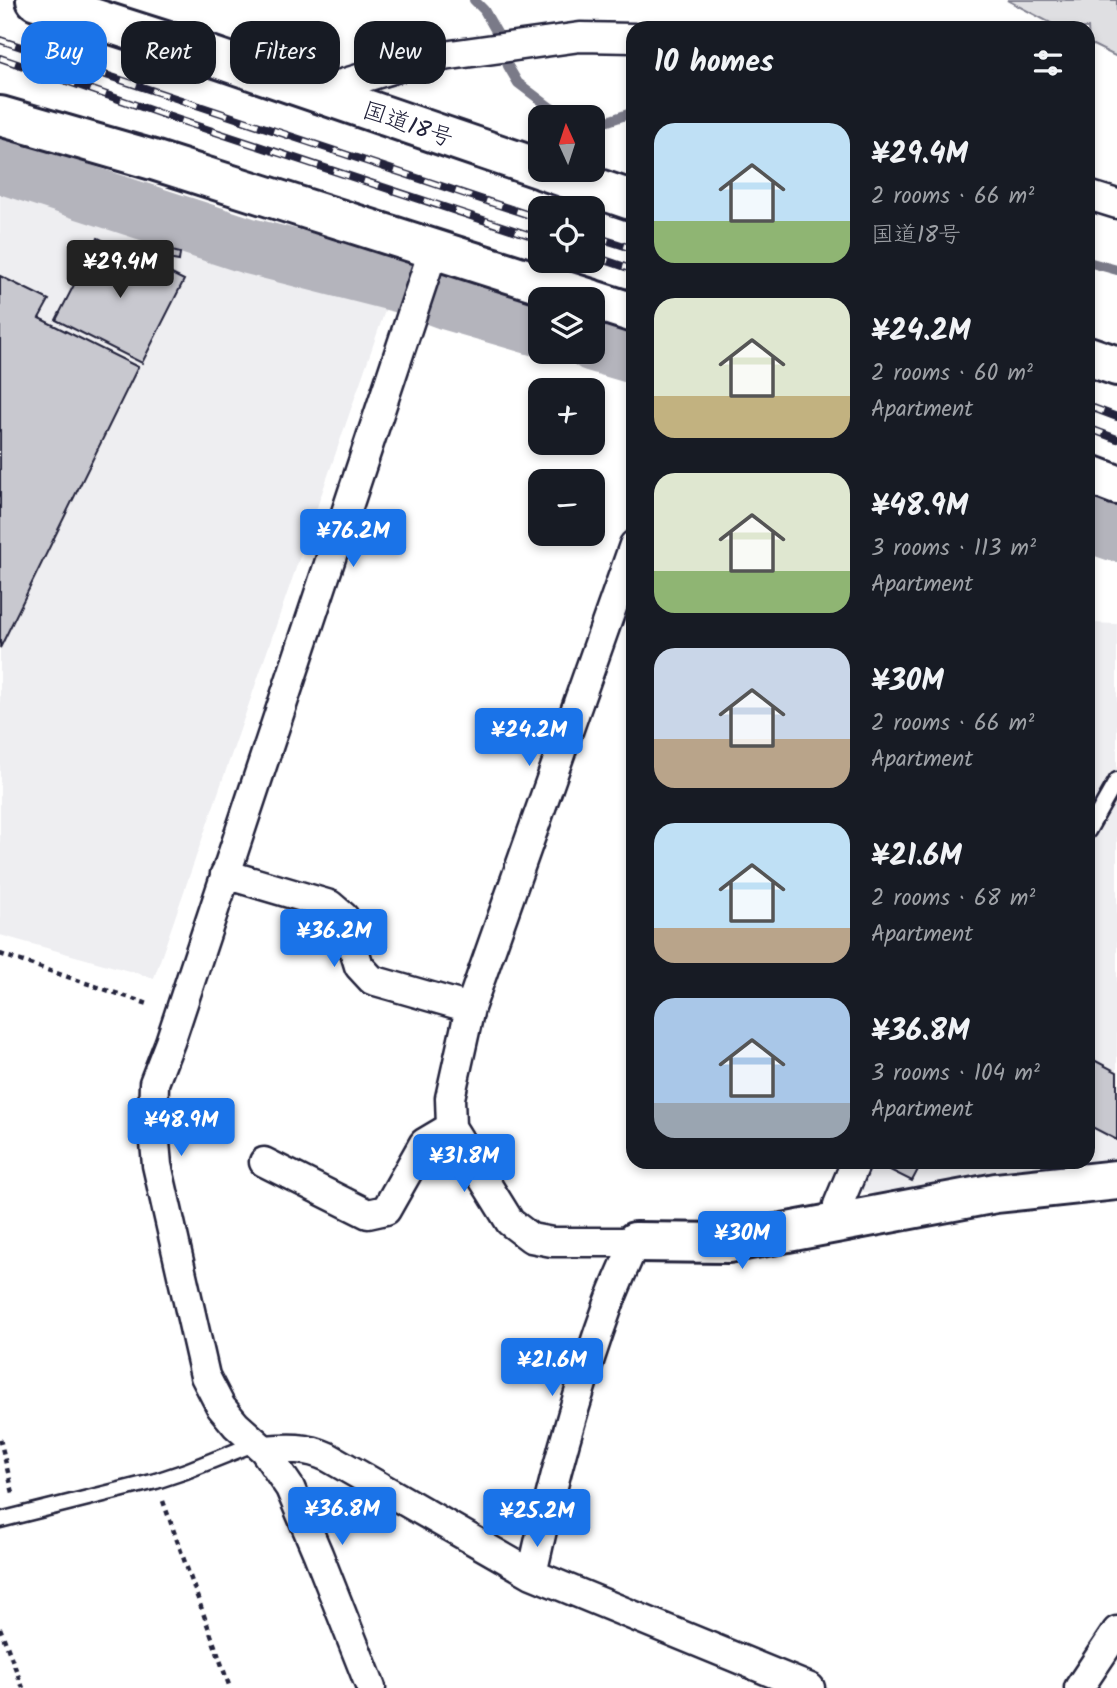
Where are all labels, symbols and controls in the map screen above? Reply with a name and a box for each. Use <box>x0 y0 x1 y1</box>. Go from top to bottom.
chip: Buy <box>21 21 107 84</box>
chip: Rent <box>121 21 216 84</box>
chip: Filters <box>230 21 340 84</box>
chip: New <box>354 21 446 84</box>
text: 10 homes <box>654 39 774 87</box>
icon: filters <box>1029 44 1067 82</box>
street label: 国道18号 <box>357 92 458 159</box>
north arrow <box>528 105 606 182</box>
map controls <box>528 105 605 546</box>
text: ¥29.4M <box>871 131 968 179</box>
icon: home <box>710 151 794 235</box>
text: 2 rooms · 66 m² <box>871 179 1034 215</box>
button: locate <box>528 196 605 273</box>
text: 国道18号 <box>871 218 961 254</box>
pin: ¥29.4M <box>63 240 177 300</box>
text: ¥29.4M <box>83 245 157 281</box>
button: layers <box>528 287 605 364</box>
text: ¥24.2M <box>871 308 971 356</box>
icon: home <box>710 326 794 410</box>
text: 2 rooms · 60 m² <box>871 356 1033 392</box>
button: + <box>528 378 605 455</box>
text: Apartment <box>871 392 973 428</box>
button: − <box>528 469 605 546</box>
text: ¥48.9M <box>871 483 968 531</box>
icon: home <box>710 501 794 585</box>
pin: ¥76.2M <box>296 510 410 569</box>
text: ¥76.2M <box>316 514 390 550</box>
text: 3 rooms · 113 m² <box>871 531 1036 567</box>
text: Apartment <box>871 567 973 603</box>
text: ¥30M <box>871 658 944 706</box>
icon: home <box>710 676 794 760</box>
text: 2 rooms · 66 m² <box>871 706 1034 742</box>
pin: ¥24.2M <box>472 708 586 768</box>
text: ¥24.2M <box>491 713 567 749</box>
text: Apartment <box>871 742 973 778</box>
text: ¥21.6M <box>871 833 962 881</box>
icon: home <box>710 851 794 935</box>
text: 2 rooms · 68 m² <box>871 881 1035 917</box>
pin: ¥36.2M <box>277 909 391 969</box>
text: ¥36.2M <box>296 914 372 950</box>
text: Apartment <box>871 917 973 953</box>
text: ¥36.8M <box>871 1008 970 1056</box>
icon: home <box>710 1026 794 1110</box>
text: 3 rooms · 104 m² <box>871 1056 1040 1092</box>
text: Apartment <box>871 1092 973 1128</box>
pin: ¥48.9M <box>124 1098 238 1158</box>
text: ¥48.9M <box>144 1103 218 1139</box>
pin: ¥31.8M <box>407 1134 521 1194</box>
text: ¥31.8M <box>429 1139 499 1175</box>
pin: ¥30M <box>701 1212 783 1271</box>
text: ¥30M <box>714 1216 770 1252</box>
pin: ¥21.6M <box>495 1338 609 1398</box>
text: ¥21.6M <box>517 1343 587 1379</box>
pin: ¥36.8M <box>285 1488 399 1547</box>
pin: ¥25.2M <box>480 1490 594 1549</box>
text: ¥36.8M <box>304 1492 380 1528</box>
text: ¥25.2M <box>499 1494 575 1530</box>

